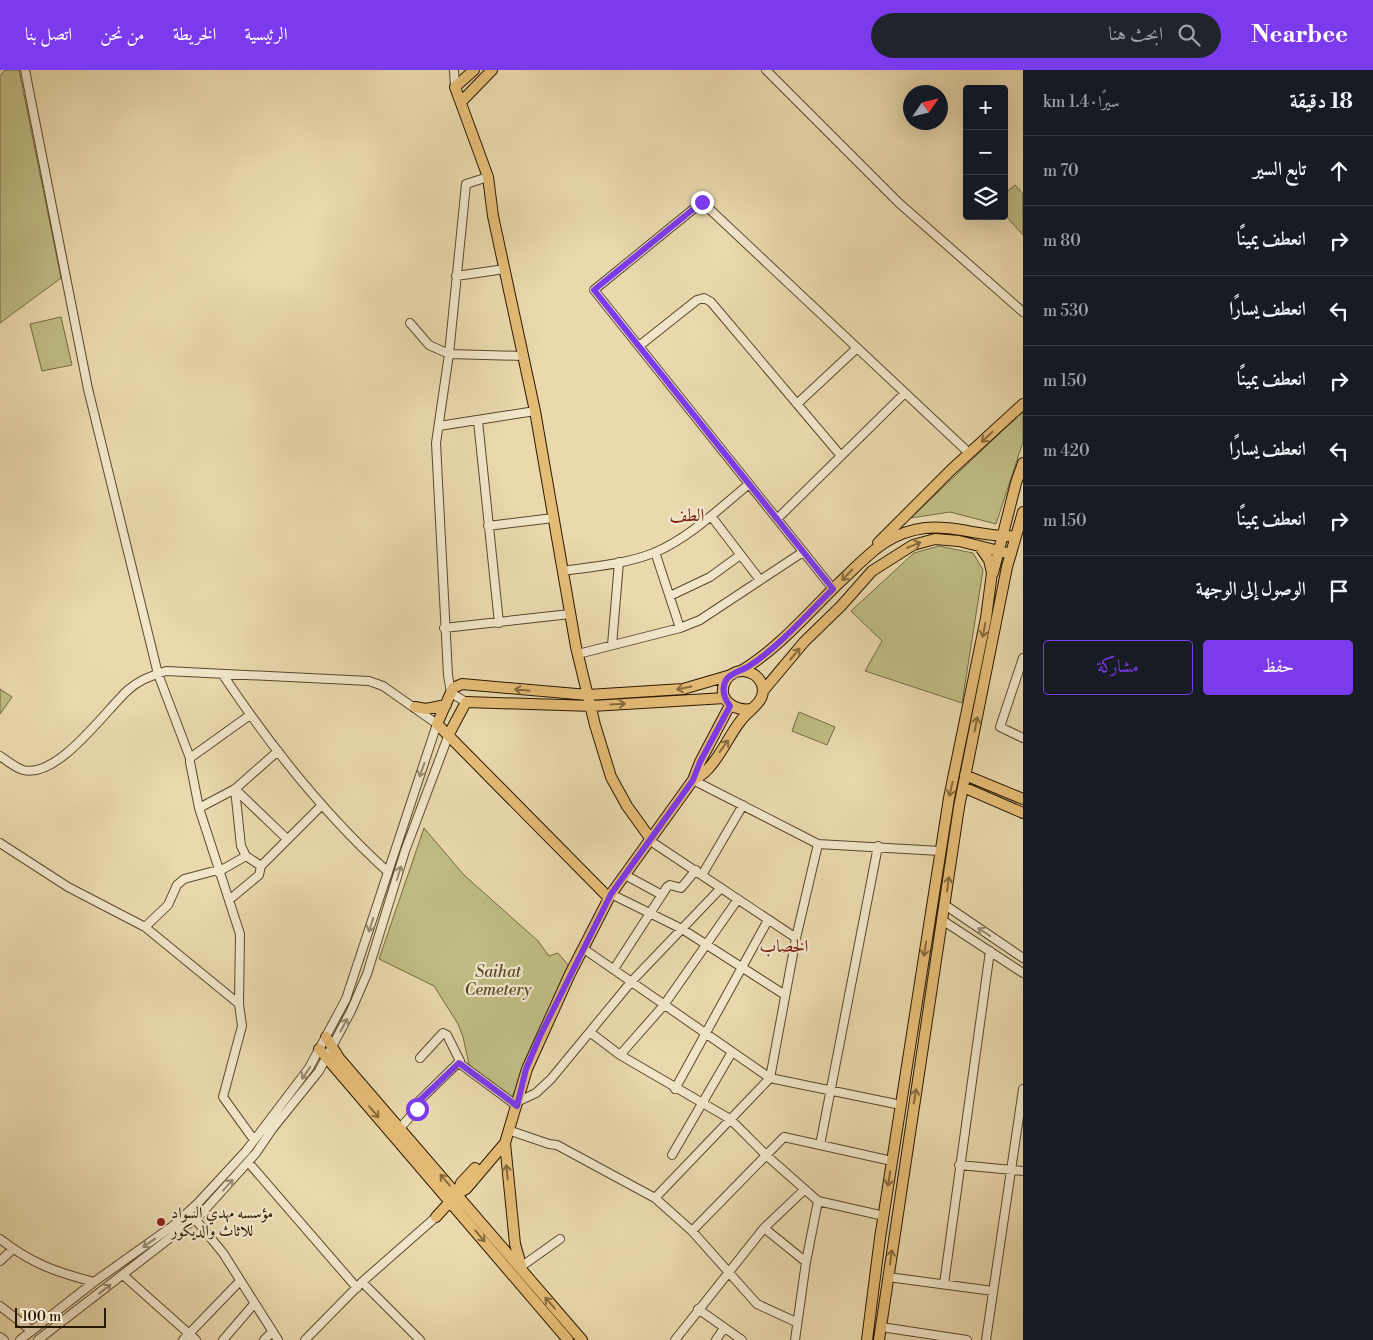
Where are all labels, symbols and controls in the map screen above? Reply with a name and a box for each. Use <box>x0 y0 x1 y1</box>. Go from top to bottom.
search box <box>871 13 1221 58</box>
text: Nearbee <box>1251 20 1348 50</box>
icon: search <box>1175 21 1203 49</box>
text: ابحث هنا <box>1108 22 1163 46</box>
text: اتصل بنا <box>25 23 72 46</box>
text: من نحن <box>100 23 145 46</box>
text: الخريطة <box>173 23 216 46</box>
text: الرئيسية <box>244 23 288 46</box>
north arrow <box>903 85 948 130</box>
map controls <box>963 85 1008 220</box>
button: + <box>963 85 1008 130</box>
text: 18 دقيقة <box>1290 89 1353 115</box>
text: سيرًا · 1.4 km <box>1043 92 1120 112</box>
button: − <box>963 130 1008 175</box>
text: تابع السير <box>1253 157 1306 181</box>
icon: ahead <box>1325 157 1353 185</box>
text: 70 m <box>1043 161 1079 181</box>
button: layers <box>963 175 1008 220</box>
route end <box>691 191 714 214</box>
text: انعطف يمينًا <box>1237 227 1306 251</box>
icon: right <box>1325 227 1353 255</box>
text: 80 m <box>1043 231 1081 251</box>
text: انعطف يسارًا <box>1229 297 1306 321</box>
icon: left <box>1325 297 1353 325</box>
text: 530 m <box>1043 301 1089 321</box>
text: انعطف يمينًا <box>1237 367 1306 391</box>
icon: right <box>1325 367 1353 395</box>
text: 150 m <box>1043 371 1087 391</box>
one-way arrow <box>981 431 994 443</box>
text: انعطف يسارًا <box>1229 437 1306 461</box>
icon: left <box>1325 437 1353 465</box>
text: 420 m <box>1043 441 1090 461</box>
district label: الطف <box>669 504 705 527</box>
text: انعطف يمينًا <box>1237 507 1306 531</box>
icon: right <box>1325 507 1353 535</box>
text: 150 m <box>1043 511 1087 531</box>
one-way arrow <box>906 540 921 550</box>
one-way arrow <box>841 569 853 581</box>
text: الوصول إلى الوجهة <box>1196 577 1306 601</box>
icon: arrive <box>1325 577 1353 605</box>
one-way arrow <box>978 621 988 637</box>
button: مشاركة <box>1043 640 1193 695</box>
button: حفظ <box>1203 640 1353 695</box>
one-way arrow <box>789 647 800 660</box>
one-way arrow <box>677 684 693 693</box>
one-way arrow <box>515 685 531 695</box>
one-way arrow <box>610 699 626 708</box>
one-way arrow <box>971 716 981 732</box>
one-way arrow <box>719 739 729 753</box>
one-way arrow <box>417 762 426 778</box>
one-way arrow <box>946 780 955 796</box>
one-way arrow <box>395 865 405 881</box>
one-way arrow <box>943 876 953 892</box>
one-way arrow <box>366 916 376 932</box>
one-way arrow <box>977 927 991 937</box>
district label: الخصاب <box>759 935 809 958</box>
one-way arrow <box>920 941 930 957</box>
park label: Saihat Cemetery <box>464 962 532 1000</box>
one-way arrow <box>339 1018 349 1033</box>
one-way arrow <box>301 1065 311 1079</box>
one-way arrow <box>910 1089 920 1105</box>
route start <box>406 1098 429 1121</box>
one-way arrow <box>369 1106 380 1119</box>
one-way arrow <box>502 1165 512 1181</box>
one-way arrow <box>884 1171 894 1187</box>
one-way arrow <box>439 1173 451 1186</box>
one-way arrow <box>223 1178 234 1191</box>
place label: مؤسسه مهدي السواد للاثاث والديكور <box>169 1203 273 1241</box>
marker: مؤسسه مهدي السواد للاثاث والديكور <box>155 1216 167 1228</box>
one-way arrow <box>474 1229 485 1242</box>
one-way arrow <box>142 1238 156 1248</box>
one-way arrow <box>886 1249 896 1265</box>
one-way arrow <box>98 1284 111 1295</box>
one-way arrow <box>545 1297 556 1310</box>
scale bar <box>15 1305 106 1328</box>
text: 100 m <box>22 1308 61 1326</box>

